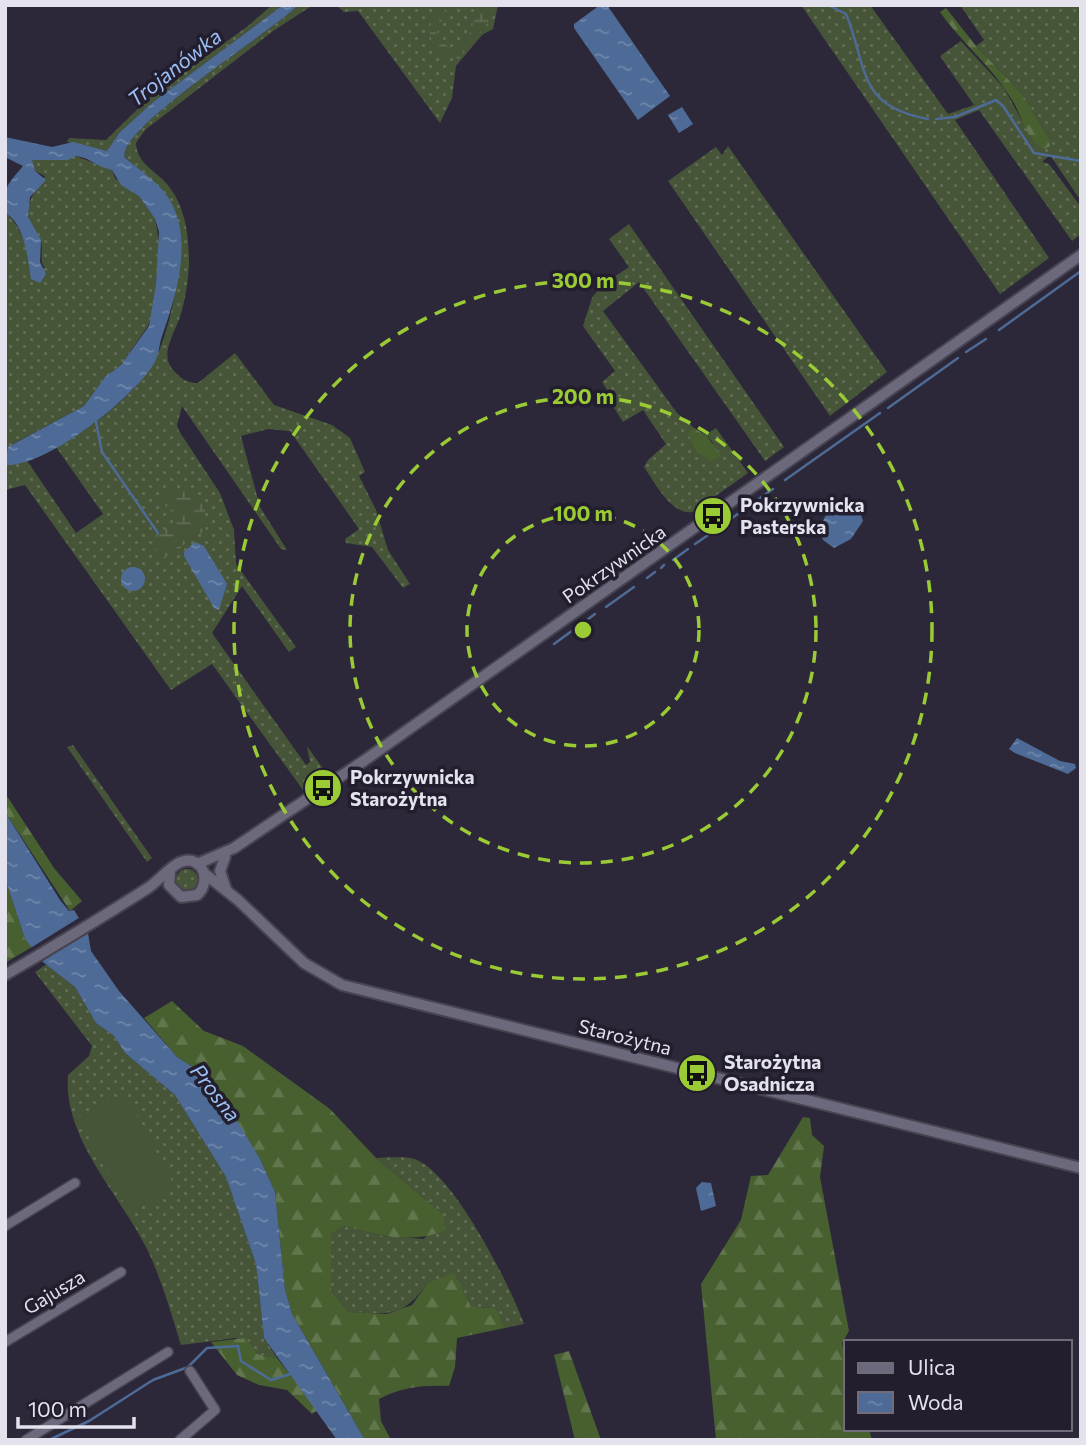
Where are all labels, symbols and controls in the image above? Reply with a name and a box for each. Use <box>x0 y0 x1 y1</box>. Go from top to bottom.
water label: Trojanówka <box>122 23 226 111</box>
text: 300 m <box>552 267 614 292</box>
text: 200 m <box>552 383 614 408</box>
place label: Pokrzywnicka Pasterska <box>740 493 865 538</box>
bus stop icon: Pokrzywnicka Pasterska <box>692 495 734 537</box>
text: 100 m <box>553 500 613 525</box>
street label: Pokrzywnicka <box>558 520 670 608</box>
centre of rings <box>571 618 595 642</box>
place label: Pokrzywnicka Starożytna <box>350 765 475 810</box>
bus stop icon: Pokrzywnicka Starożytna <box>302 767 344 809</box>
street label: Starożytna <box>576 1014 674 1059</box>
place label: Starożytna Osadnicza <box>724 1050 821 1095</box>
bus stop icon: Starożytna Osadnicza <box>676 1052 718 1094</box>
water label: Prosna <box>186 1058 246 1126</box>
street label: Gajusza <box>19 1264 89 1319</box>
legend <box>844 1340 1072 1431</box>
text: Ulica <box>908 1354 955 1379</box>
scale bar <box>18 1386 133 1430</box>
text: Woda <box>908 1389 964 1414</box>
text: 100 m <box>28 1396 87 1421</box>

